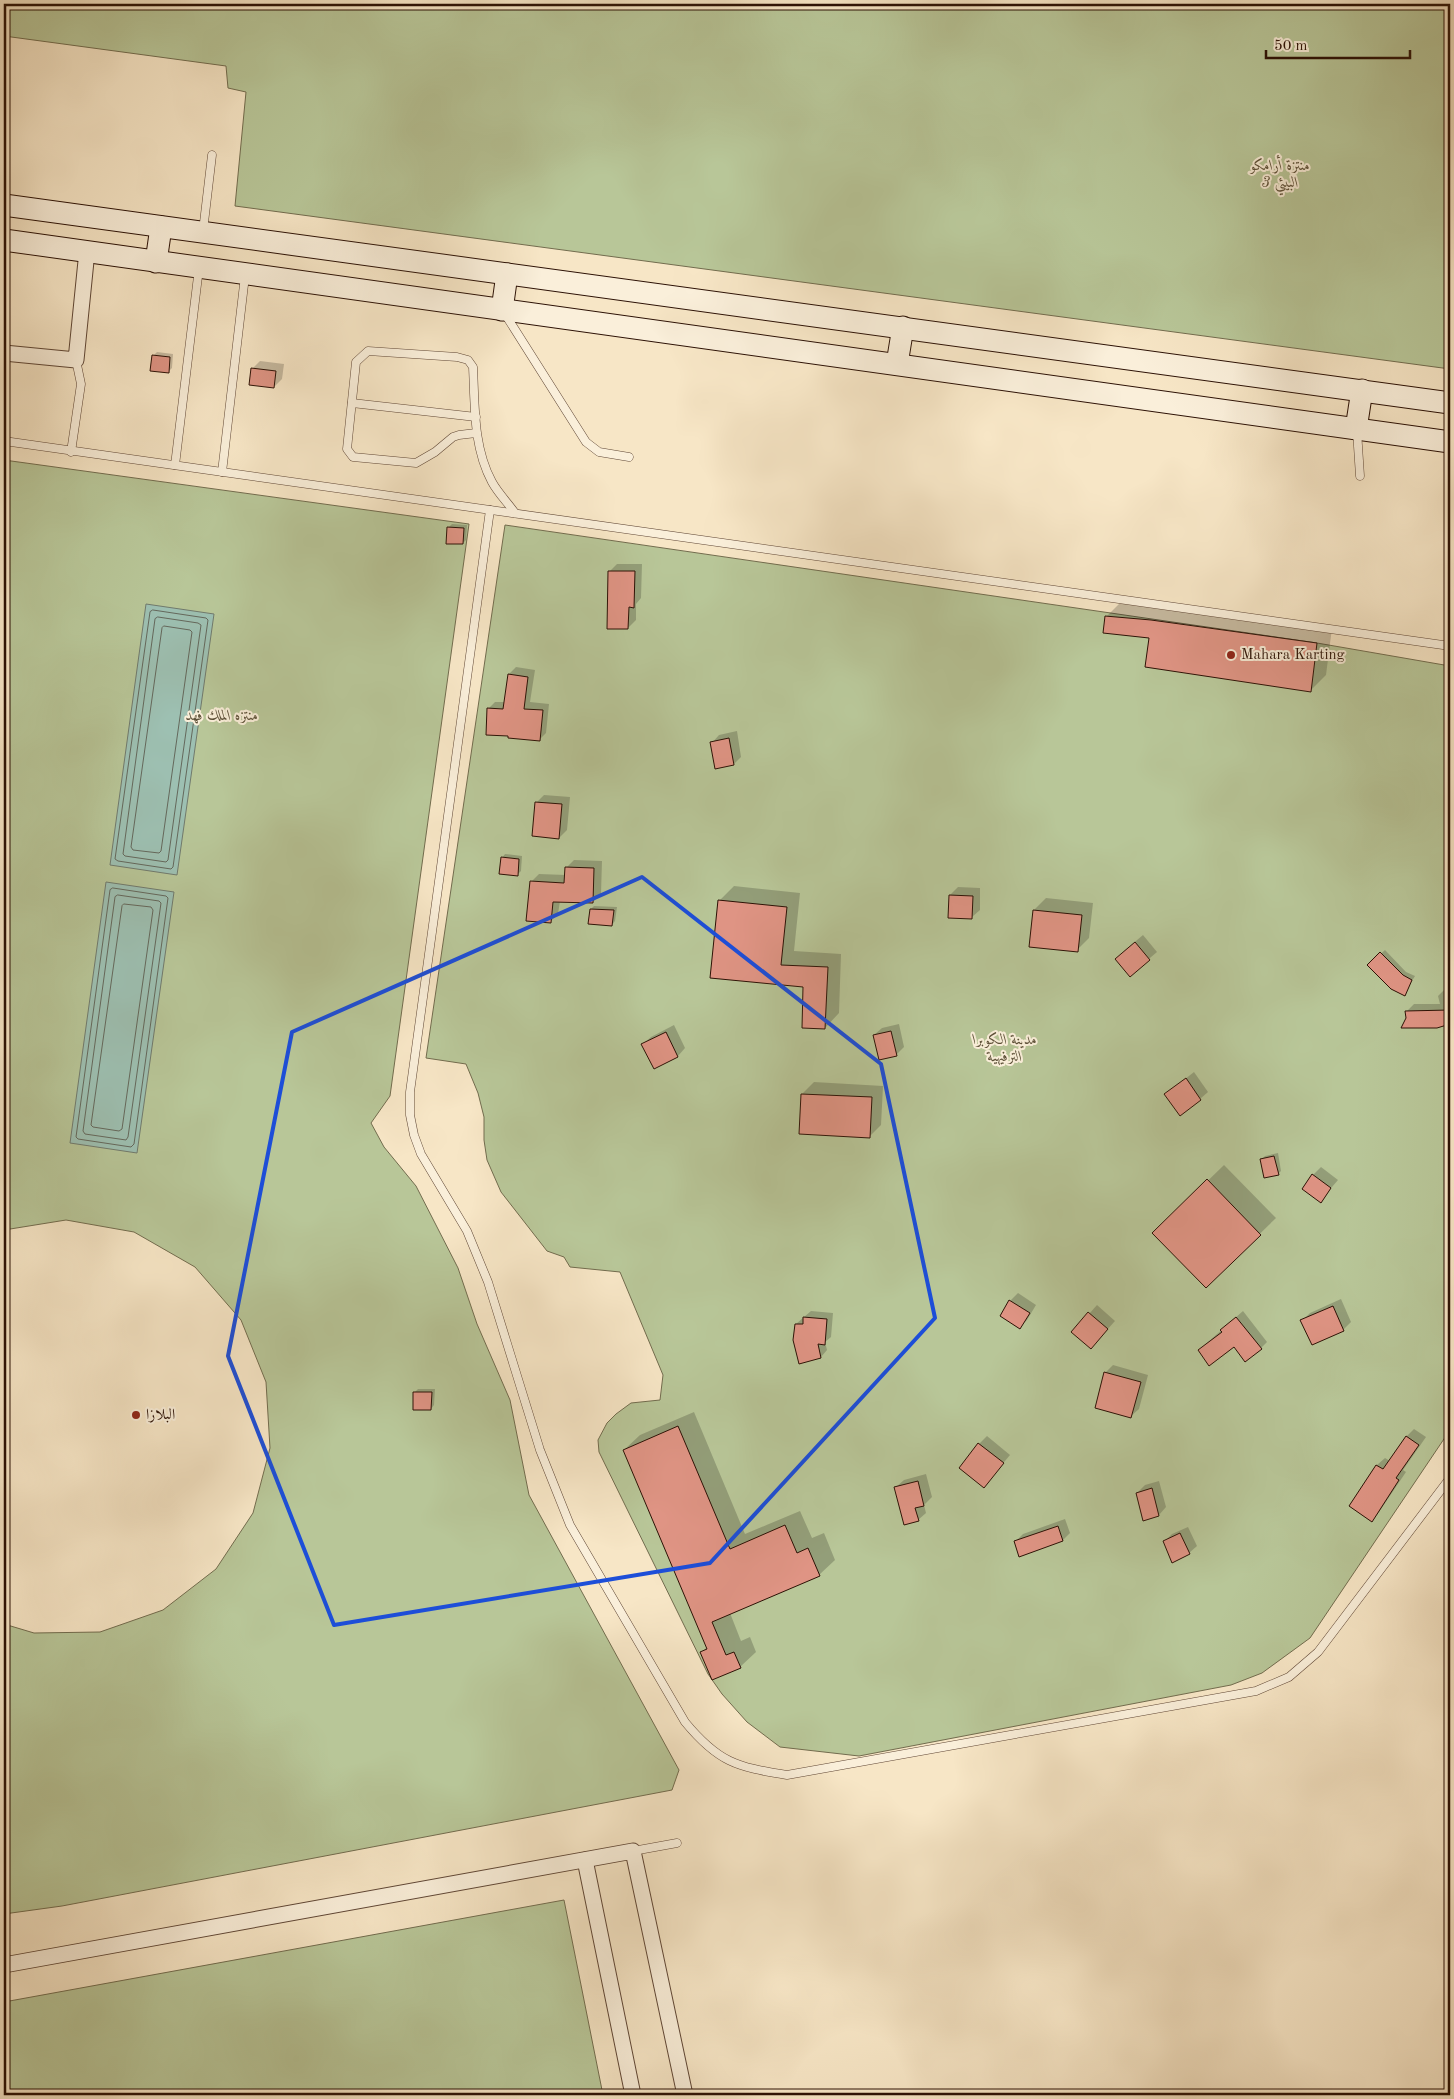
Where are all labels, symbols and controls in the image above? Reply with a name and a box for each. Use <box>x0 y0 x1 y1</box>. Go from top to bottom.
scale bar <box>1266 28 1410 60</box>
text: 50 m <box>1274 39 1308 54</box>
park label: منتزة أرامكو البيئي 3 <box>1249 154 1310 196</box>
place label: Mahara Karting <box>1241 648 1345 663</box>
marker: Mahara Karting <box>1225 649 1237 661</box>
park label: منتزه الملك فهد <box>186 709 258 724</box>
park label: مدينة الكوبرا الترفيهية <box>972 1032 1037 1066</box>
place label: البلازا <box>146 1408 175 1423</box>
marker: البلازا <box>130 1409 142 1421</box>

